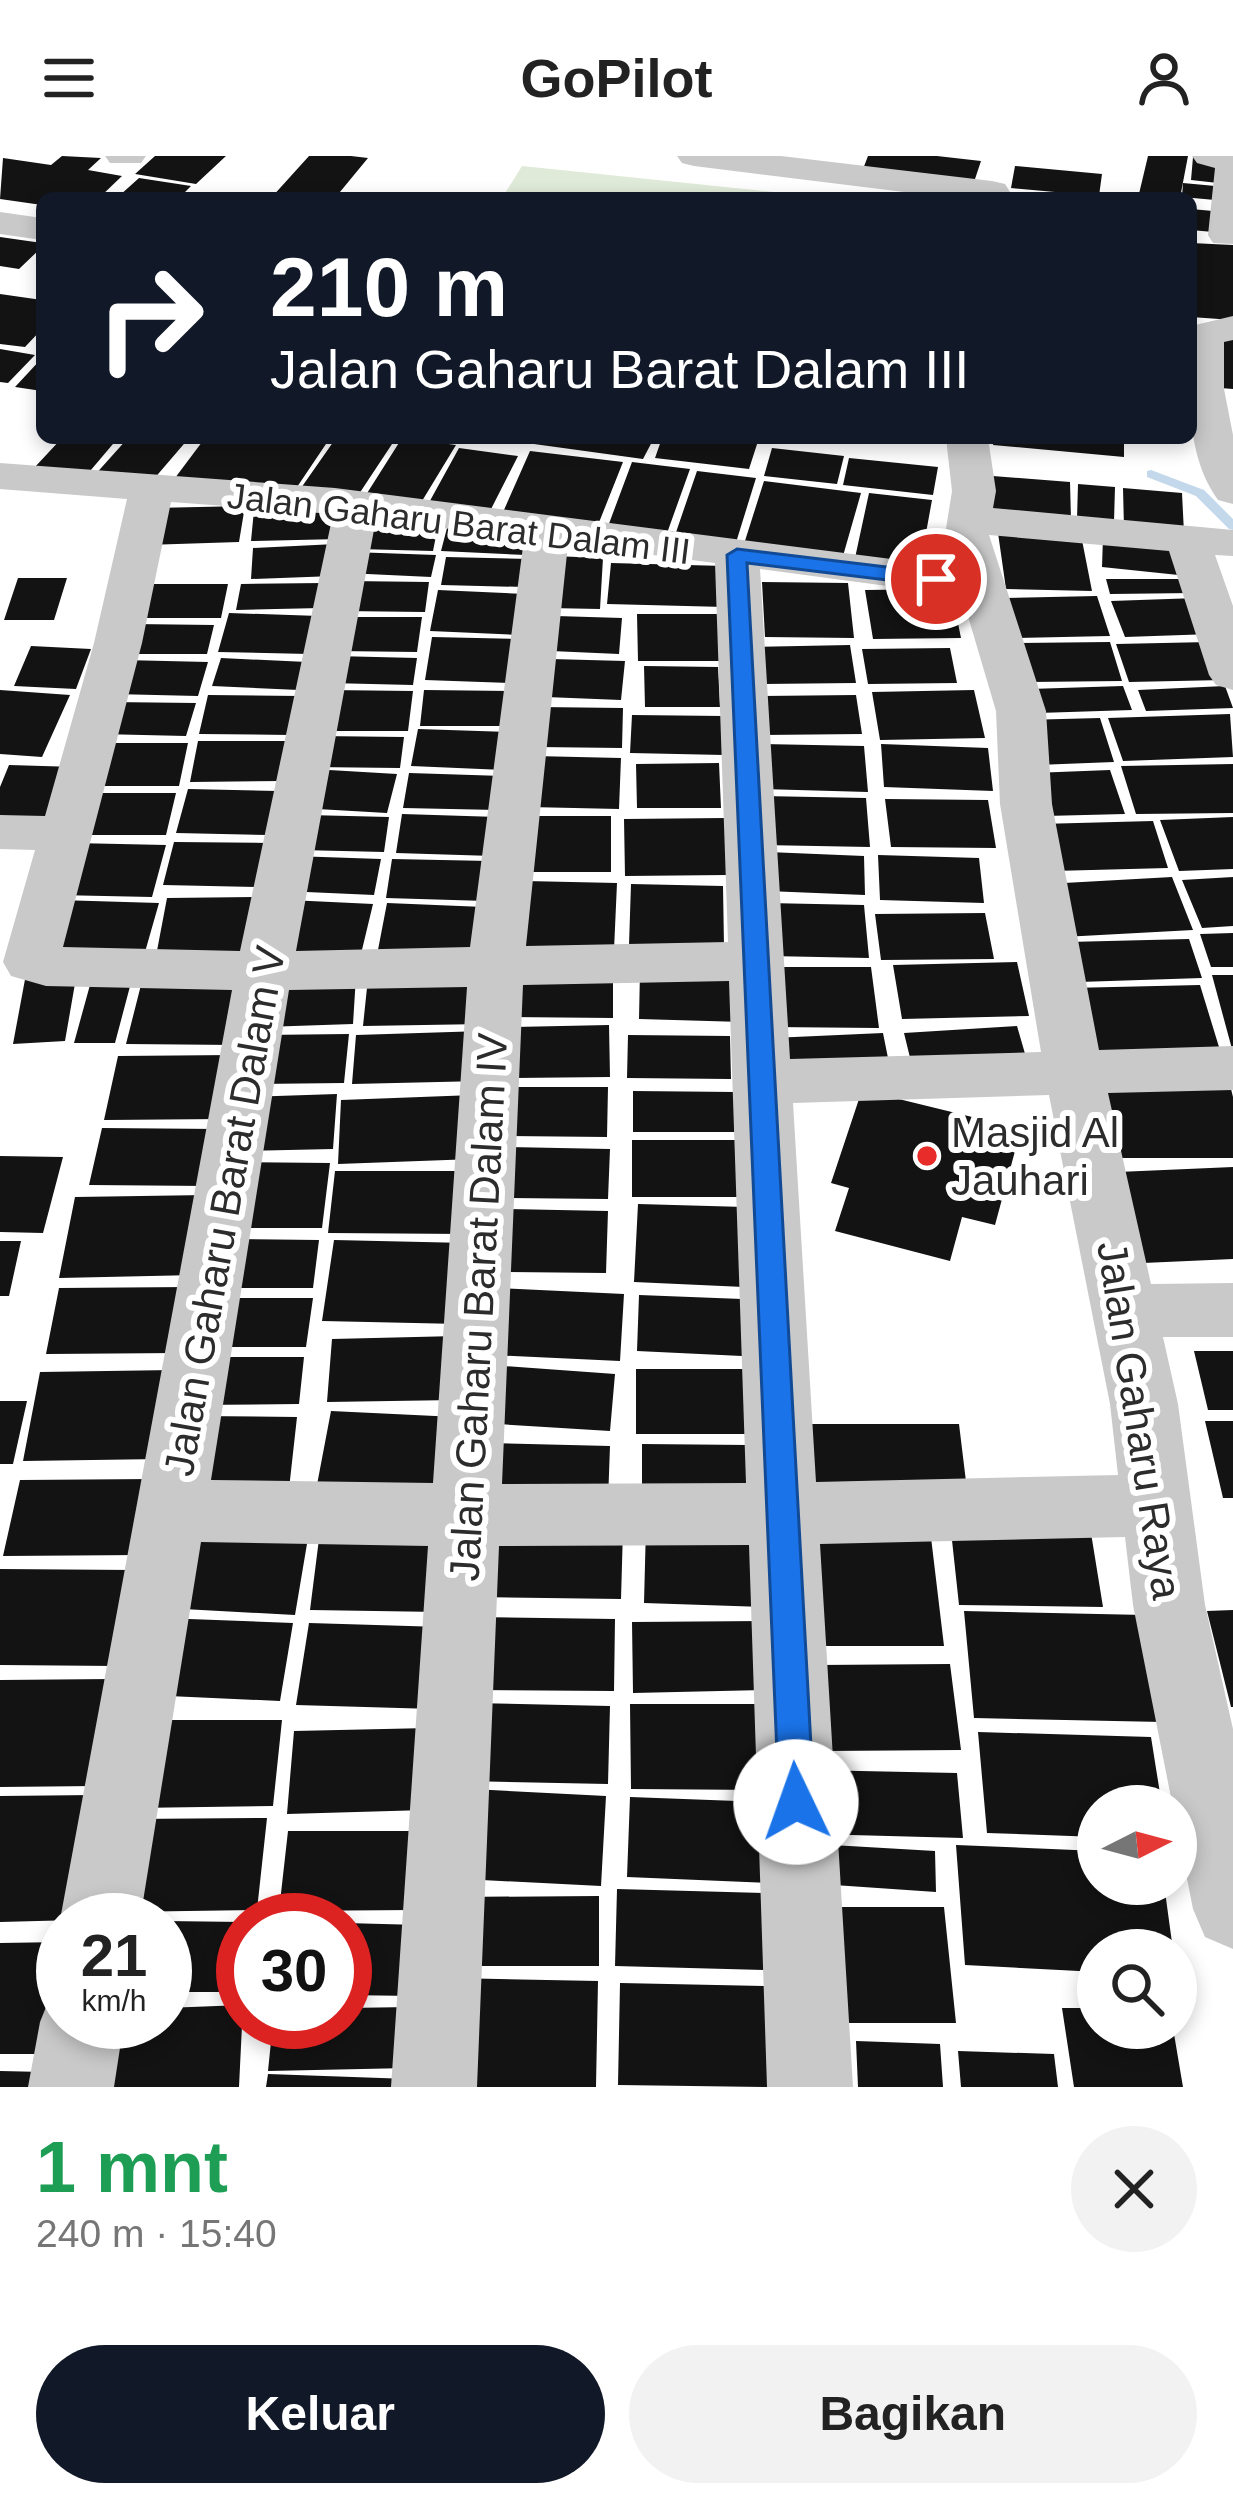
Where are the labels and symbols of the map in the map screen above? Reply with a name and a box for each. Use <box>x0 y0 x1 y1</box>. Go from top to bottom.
street label: Jalan Gaharu Barat Dalam III <box>225 475 693 572</box>
pin <box>885 528 987 630</box>
street label: Jalan Gaharu Barat Dalam V <box>155 943 294 1480</box>
street label: Jalan Gaharu Barat Dalam IV <box>441 1032 516 1582</box>
place label: Masjid Al Jauhari <box>951 1109 1119 1204</box>
marker: Masjid Al Jauhari <box>914 1143 940 1169</box>
street label: Jalan Gaharu Raya <box>1088 1238 1191 1603</box>
position arrow <box>733 1739 859 1865</box>
north arrow <box>1077 1785 1197 1905</box>
speed limit sign: 30 <box>216 1893 372 2049</box>

